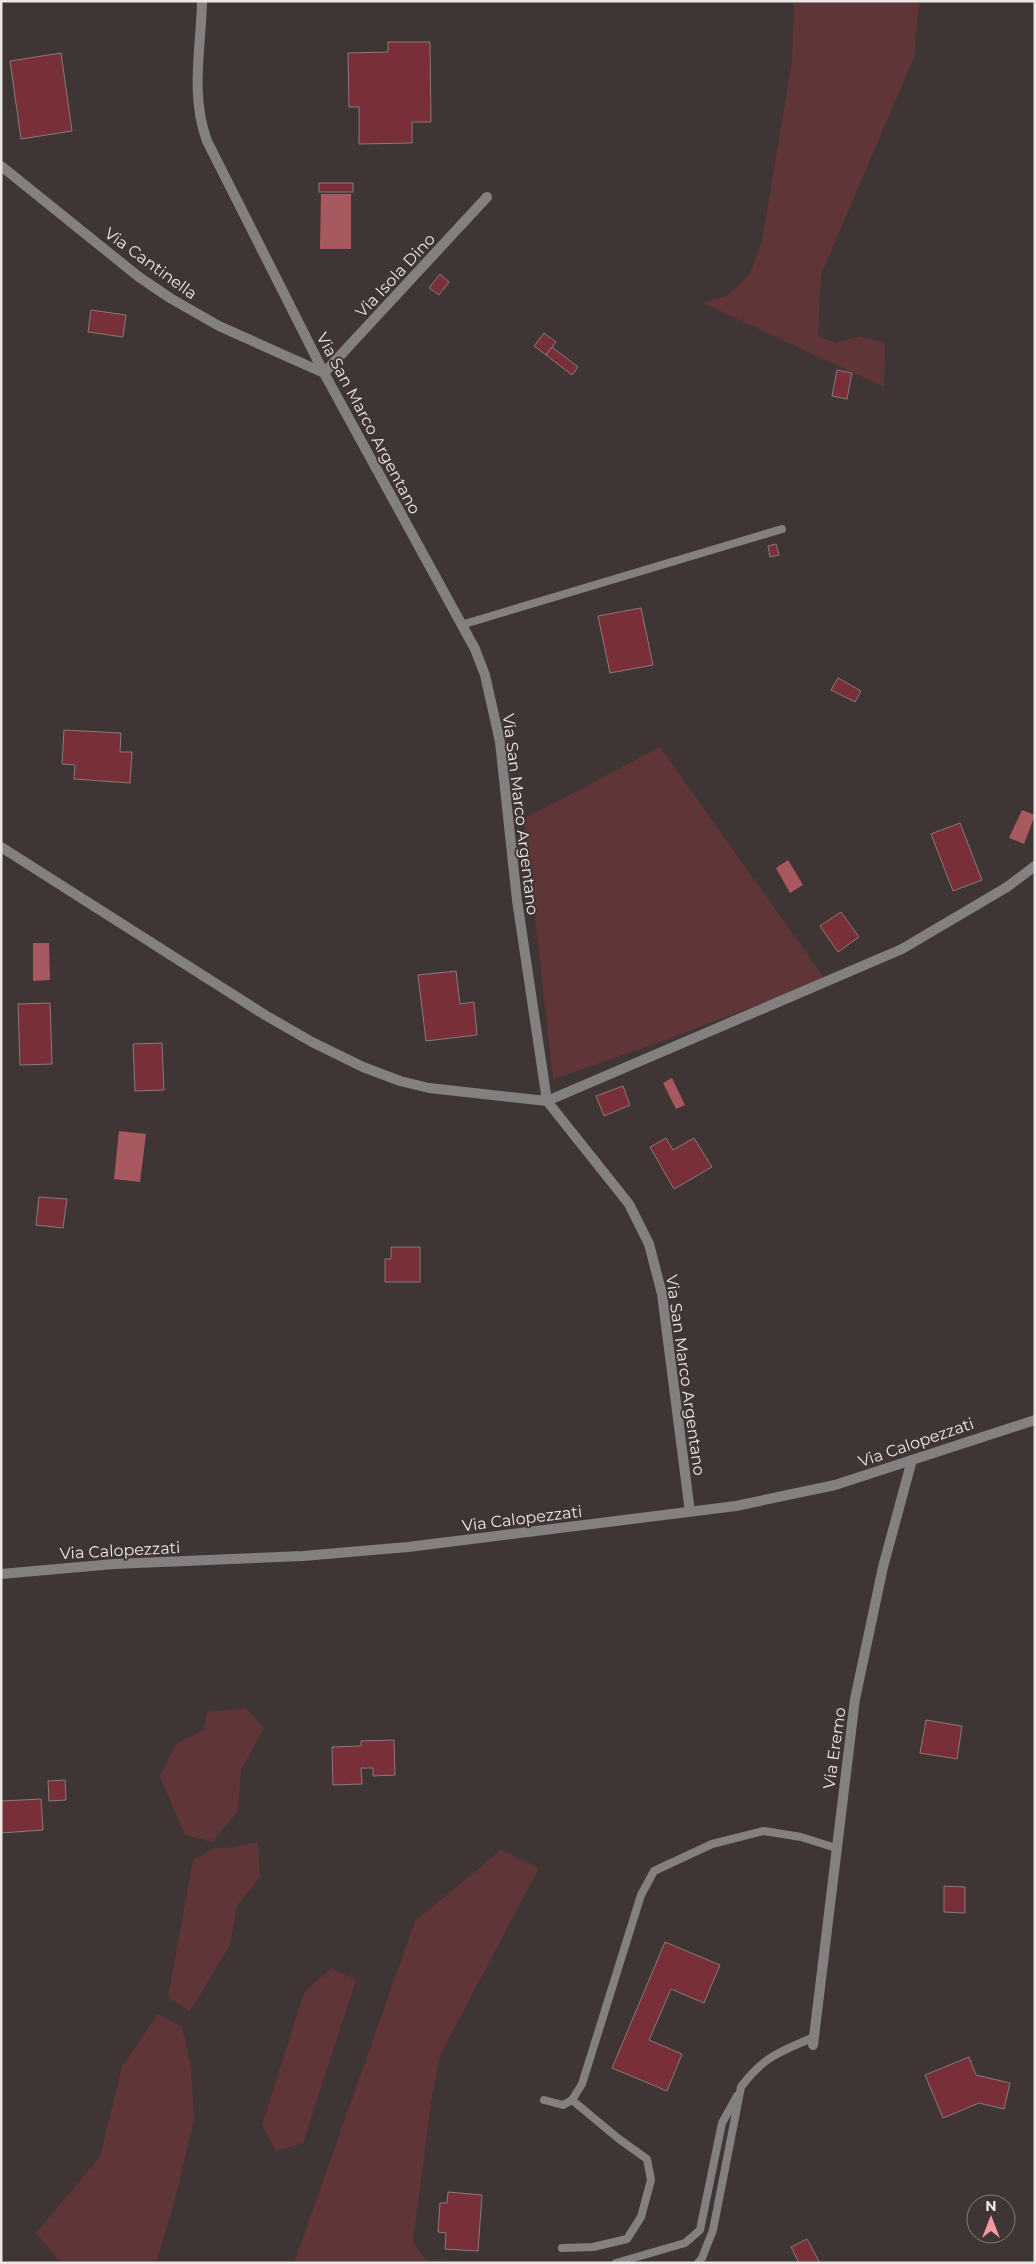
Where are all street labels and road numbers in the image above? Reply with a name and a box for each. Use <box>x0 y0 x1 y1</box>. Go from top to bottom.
street label: Via Cantinella <box>101 223 201 303</box>
street label: Via Isola Dino <box>352 229 439 321</box>
street label: Via San Marco Argentano <box>313 329 425 517</box>
street label: Via San Marco Argentano <box>499 712 542 916</box>
street label: Via San Marco Argentano <box>662 1273 709 1477</box>
street label: Via Calopezzati <box>856 1414 976 1471</box>
street label: Via Calopezzati <box>461 1502 583 1535</box>
street label: Via Calopezzati <box>59 1538 181 1563</box>
street label: Via Eremo <box>819 1706 850 1790</box>

